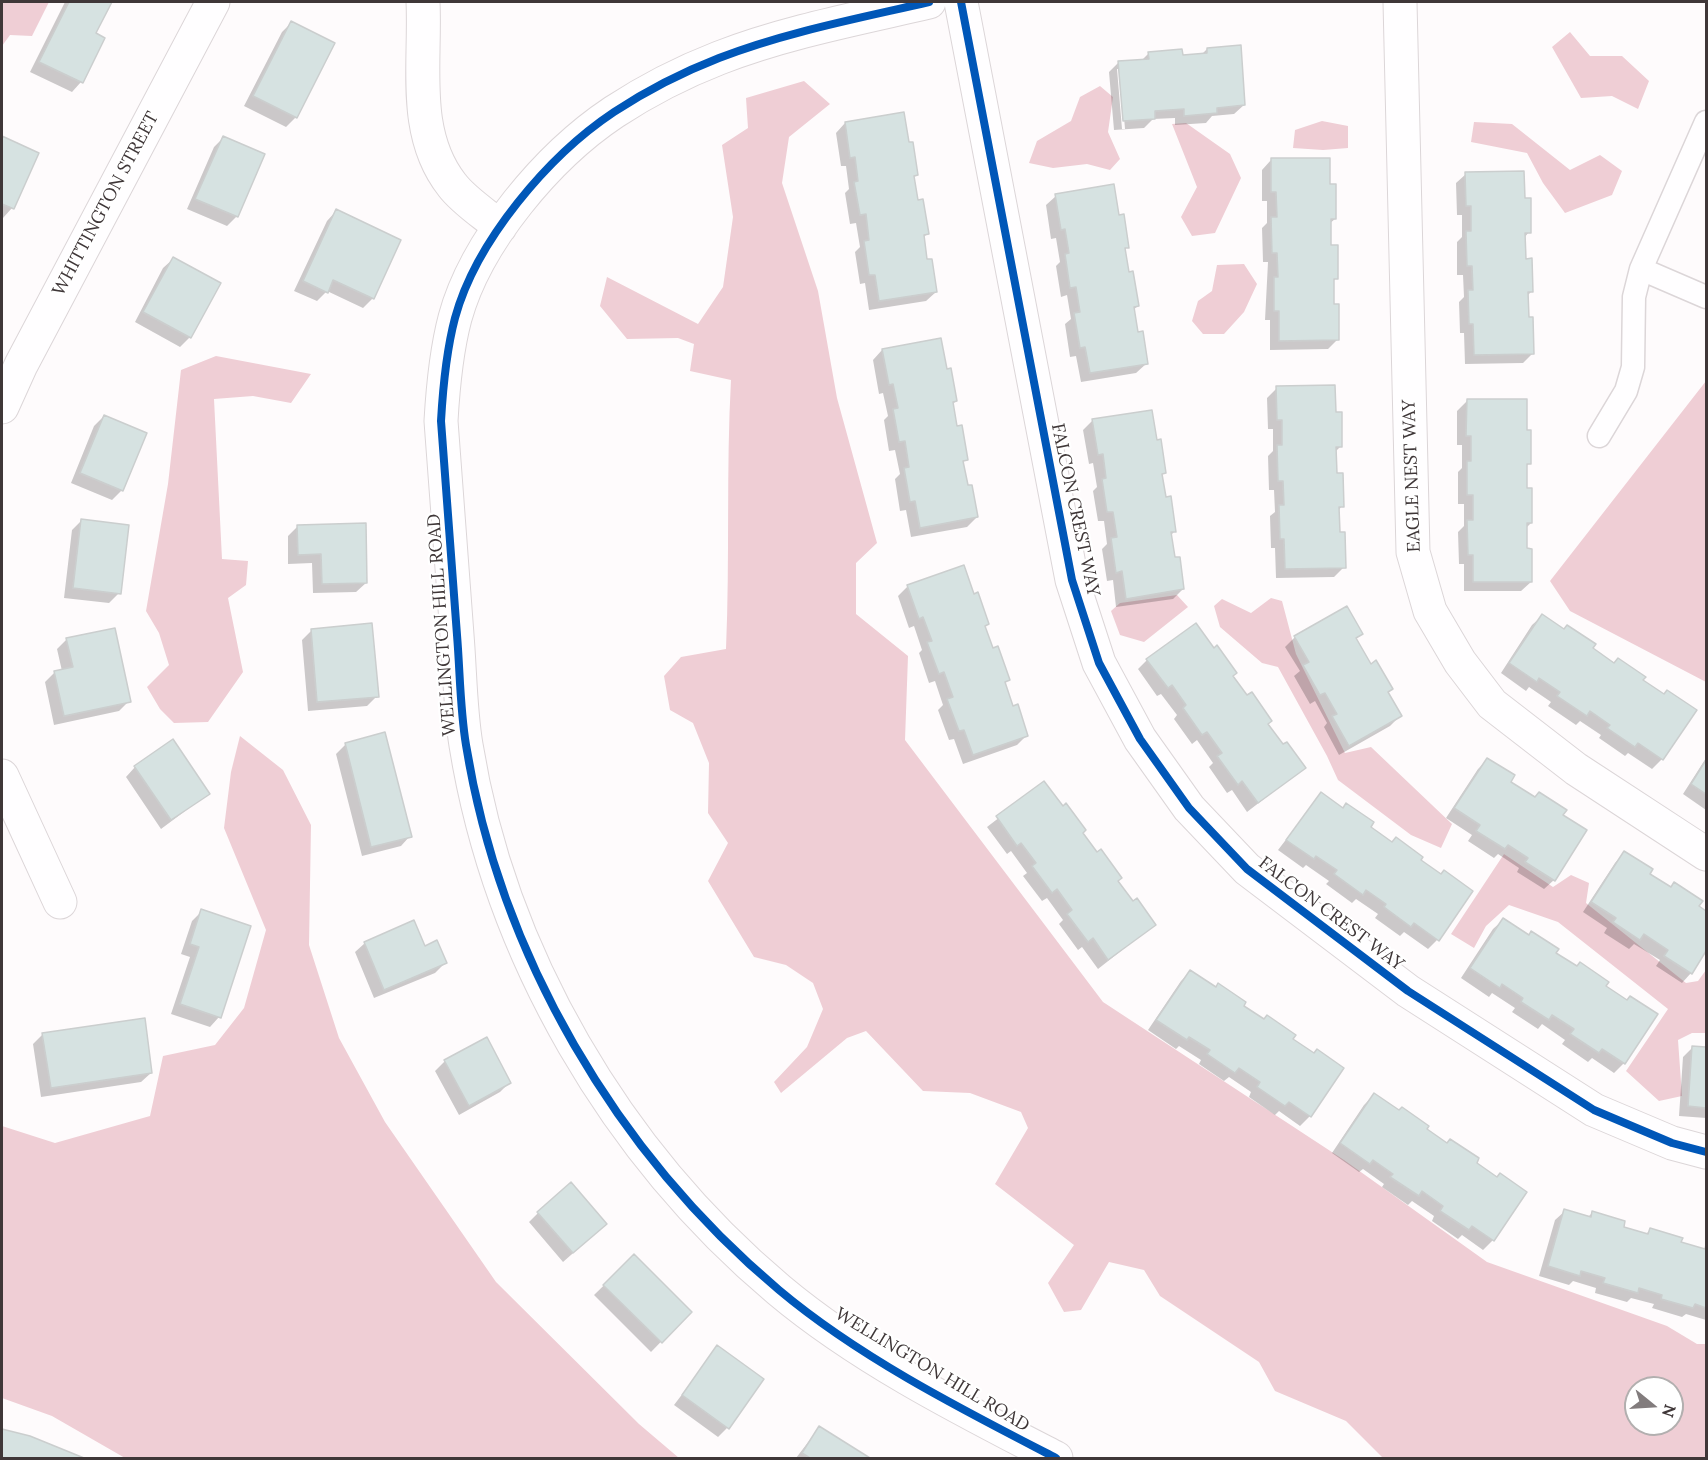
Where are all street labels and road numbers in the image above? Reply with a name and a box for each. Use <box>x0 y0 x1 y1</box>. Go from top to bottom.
street label: WHITTINGTON STREET <box>48 108 164 300</box>
street label: EAGLE NEST WAY <box>1399 399 1425 553</box>
street label: FALCON CREST WAY <box>1046 421 1104 599</box>
street label: WELLINGTON HILL ROAD <box>423 513 461 737</box>
street label: FALCON CREST WAY <box>1254 852 1408 976</box>
street label: WELLINGTON HILL ROAD <box>831 1303 1033 1437</box>

